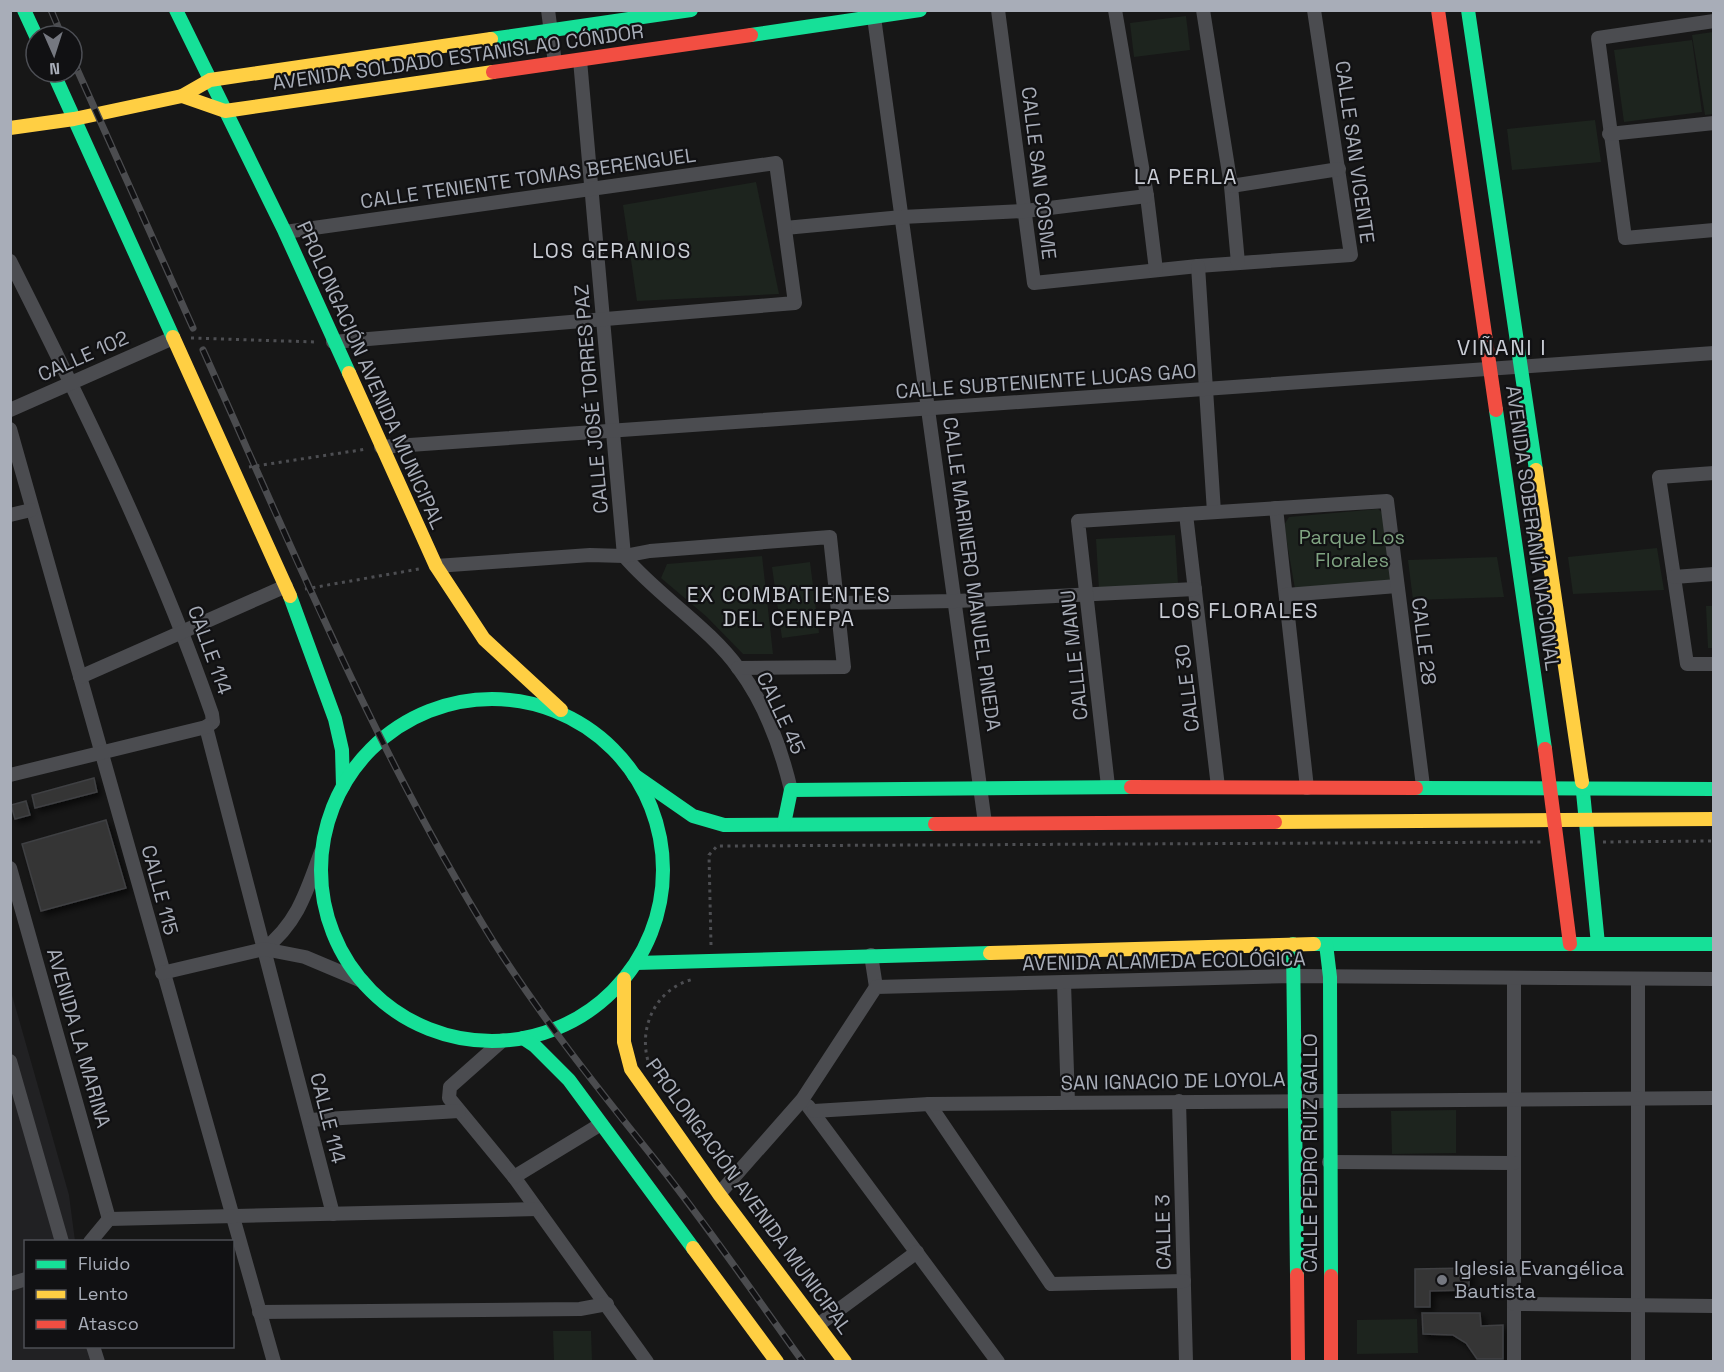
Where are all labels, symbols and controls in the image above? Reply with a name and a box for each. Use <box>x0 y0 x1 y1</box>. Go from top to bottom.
street label: AVENIDA SOLDADO ESTANISLAO CÓNDOR <box>271 18 645 96</box>
north arrow <box>24 24 84 84</box>
text: N <box>49 58 61 79</box>
street label: CALLE SAN VICENTE <box>1329 59 1381 245</box>
street label: CALLE SAN COSME <box>1016 85 1062 261</box>
street label: CALLE TENIENTE TOMAS BERENGUEL <box>359 142 697 214</box>
district label: LA PERLA <box>1134 163 1238 190</box>
street label: PROLONGACIÓN AVENIDA MUNICIPAL <box>291 217 451 533</box>
district label: LOS GERANIOS <box>532 237 692 264</box>
street label: CALLE JOSÉ TORRES PAZ <box>568 283 614 515</box>
street label: CALLE 102 <box>33 324 133 388</box>
district label: VIÑANI I <box>1457 333 1547 361</box>
street label: CALLE SUBTENIENTE LUCAS GAO <box>895 358 1197 404</box>
street label: AVENIDA SOBERANÍA NACIONAL <box>1500 384 1566 672</box>
street label: CALLE MARINERO MANUEL PINEDA <box>937 415 1007 733</box>
park label: Parque Los Florales <box>1299 524 1405 573</box>
district label: EX COMBATIENTES DEL CENEPA <box>687 581 891 632</box>
street label: CALLLE MANU <box>1054 589 1094 721</box>
street label: CALLE 28 <box>1406 596 1442 686</box>
district label: LOS FLORALES <box>1159 597 1319 624</box>
street label: CALLE 114 <box>182 602 238 698</box>
street label: CALLE 30 <box>1169 643 1205 733</box>
street label: CALLE 45 <box>751 668 811 758</box>
street label: CALLE 115 <box>136 842 184 938</box>
street label: AVENIDA LA MARINA <box>41 945 117 1131</box>
street label: AVENIDA ALAMEDA ECOLÓGICA <box>1022 946 1306 976</box>
street label: CALLE PEDRO RUIZ GALLO <box>1297 1033 1323 1273</box>
street label: PROLONGACIÓN AVENIDA MUNICIPAL <box>640 1053 858 1339</box>
street label: SAN IGNACIO DE LOYOLA <box>1060 1066 1286 1096</box>
street label: CALLE 114 <box>304 1070 352 1166</box>
street label: CALLE 3 <box>1149 1194 1177 1270</box>
legend <box>24 1240 234 1348</box>
text: Fluido <box>78 1252 130 1275</box>
place label: Iglesia Evangélica Bautista <box>1454 1255 1624 1304</box>
marker: Iglesia Evangélica Bautista <box>1435 1273 1449 1287</box>
text: Lento <box>78 1282 128 1305</box>
text: Atasco <box>78 1312 139 1335</box>

